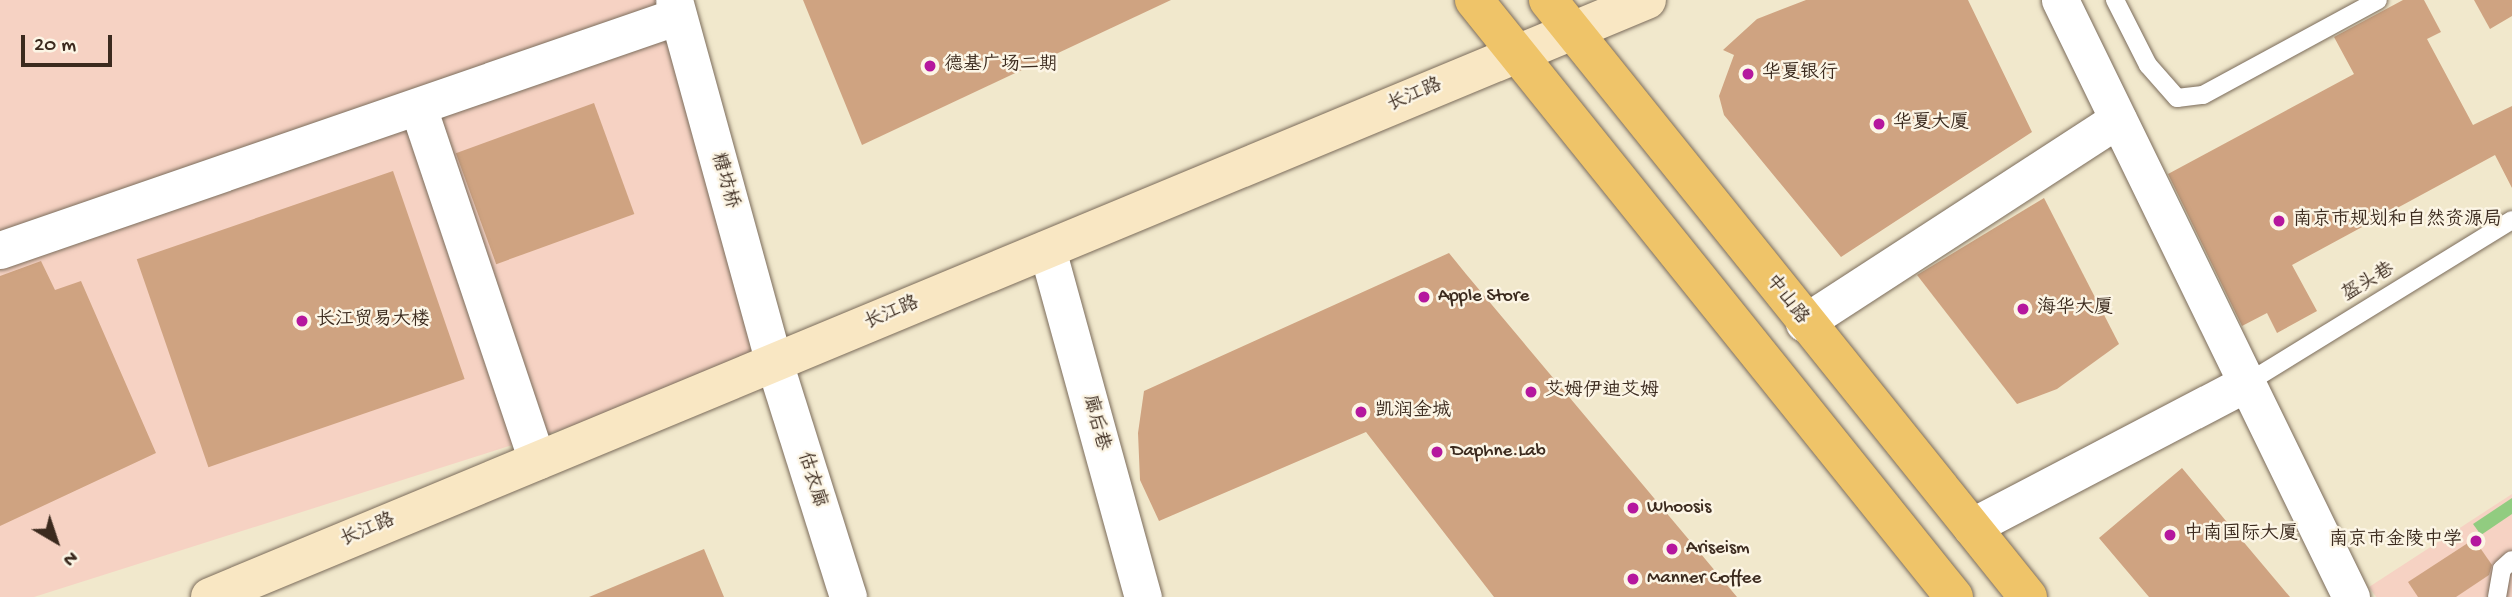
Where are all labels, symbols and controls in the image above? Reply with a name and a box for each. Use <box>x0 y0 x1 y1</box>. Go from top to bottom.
scale bar <box>24 21 116 65</box>
text: 20 m <box>34 34 76 59</box>
place label: 德基广场二期 <box>944 55 1058 77</box>
marker: 德基广场二期 <box>922 58 938 74</box>
place label: 华夏银行 <box>1762 63 1838 85</box>
marker: 华夏银行 <box>1740 66 1756 82</box>
street label: 长江路 <box>1384 74 1446 118</box>
place label: 华夏大厦 <box>1893 113 1969 135</box>
marker: 华夏大厦 <box>1871 116 1887 132</box>
street label: 糖坊桥 <box>705 150 743 212</box>
place label: 南京市规划和自然资源局 <box>2293 210 2502 232</box>
marker: 南京市规划和自然资源局 <box>2271 213 2287 229</box>
street label: 盔头巷 <box>2339 259 2399 307</box>
street label: 中山路 <box>1759 271 1813 329</box>
place label: Apple Store <box>1438 286 1529 308</box>
marker: Apple Store <box>1416 289 1432 305</box>
street label: 长江路 <box>861 292 923 336</box>
place label: 海华大厦 <box>2037 298 2113 320</box>
marker: 海华大厦 <box>2015 301 2031 317</box>
place label: 长江贸易大楼 <box>316 310 430 332</box>
marker: 长江贸易大楼 <box>294 313 310 329</box>
place label: 艾姆伊迪艾姆 <box>1545 381 1659 403</box>
marker: 艾姆伊迪艾姆 <box>1523 384 1539 400</box>
street label: 廊后巷 <box>1077 393 1113 453</box>
place label: 凯润金城 <box>1375 401 1451 423</box>
marker: 凯润金城 <box>1353 404 1369 420</box>
place label: Daphne.Lab <box>1451 441 1546 463</box>
marker: Daphne.Lab <box>1429 444 1445 460</box>
street label: 估衣廊 <box>792 449 830 511</box>
place label: Whoosis <box>1647 497 1711 519</box>
marker: Whoosis <box>1625 500 1641 516</box>
north arrow <box>21 506 91 576</box>
street label: 长江路 <box>337 509 399 553</box>
place label: 中南国际大厦 <box>2184 524 2298 546</box>
marker: 中南国际大厦 <box>2162 527 2178 543</box>
place label: 南京市金陵中学 <box>2329 530 2462 552</box>
marker: 南京市金陵中学 <box>2468 533 2484 549</box>
place label: Ariseism <box>1686 538 1749 560</box>
marker: Ariseism <box>1664 541 1680 557</box>
text: N <box>57 545 82 571</box>
place label: Manner Coffee <box>1647 568 1761 590</box>
marker: Manner Coffee <box>1625 571 1641 587</box>

